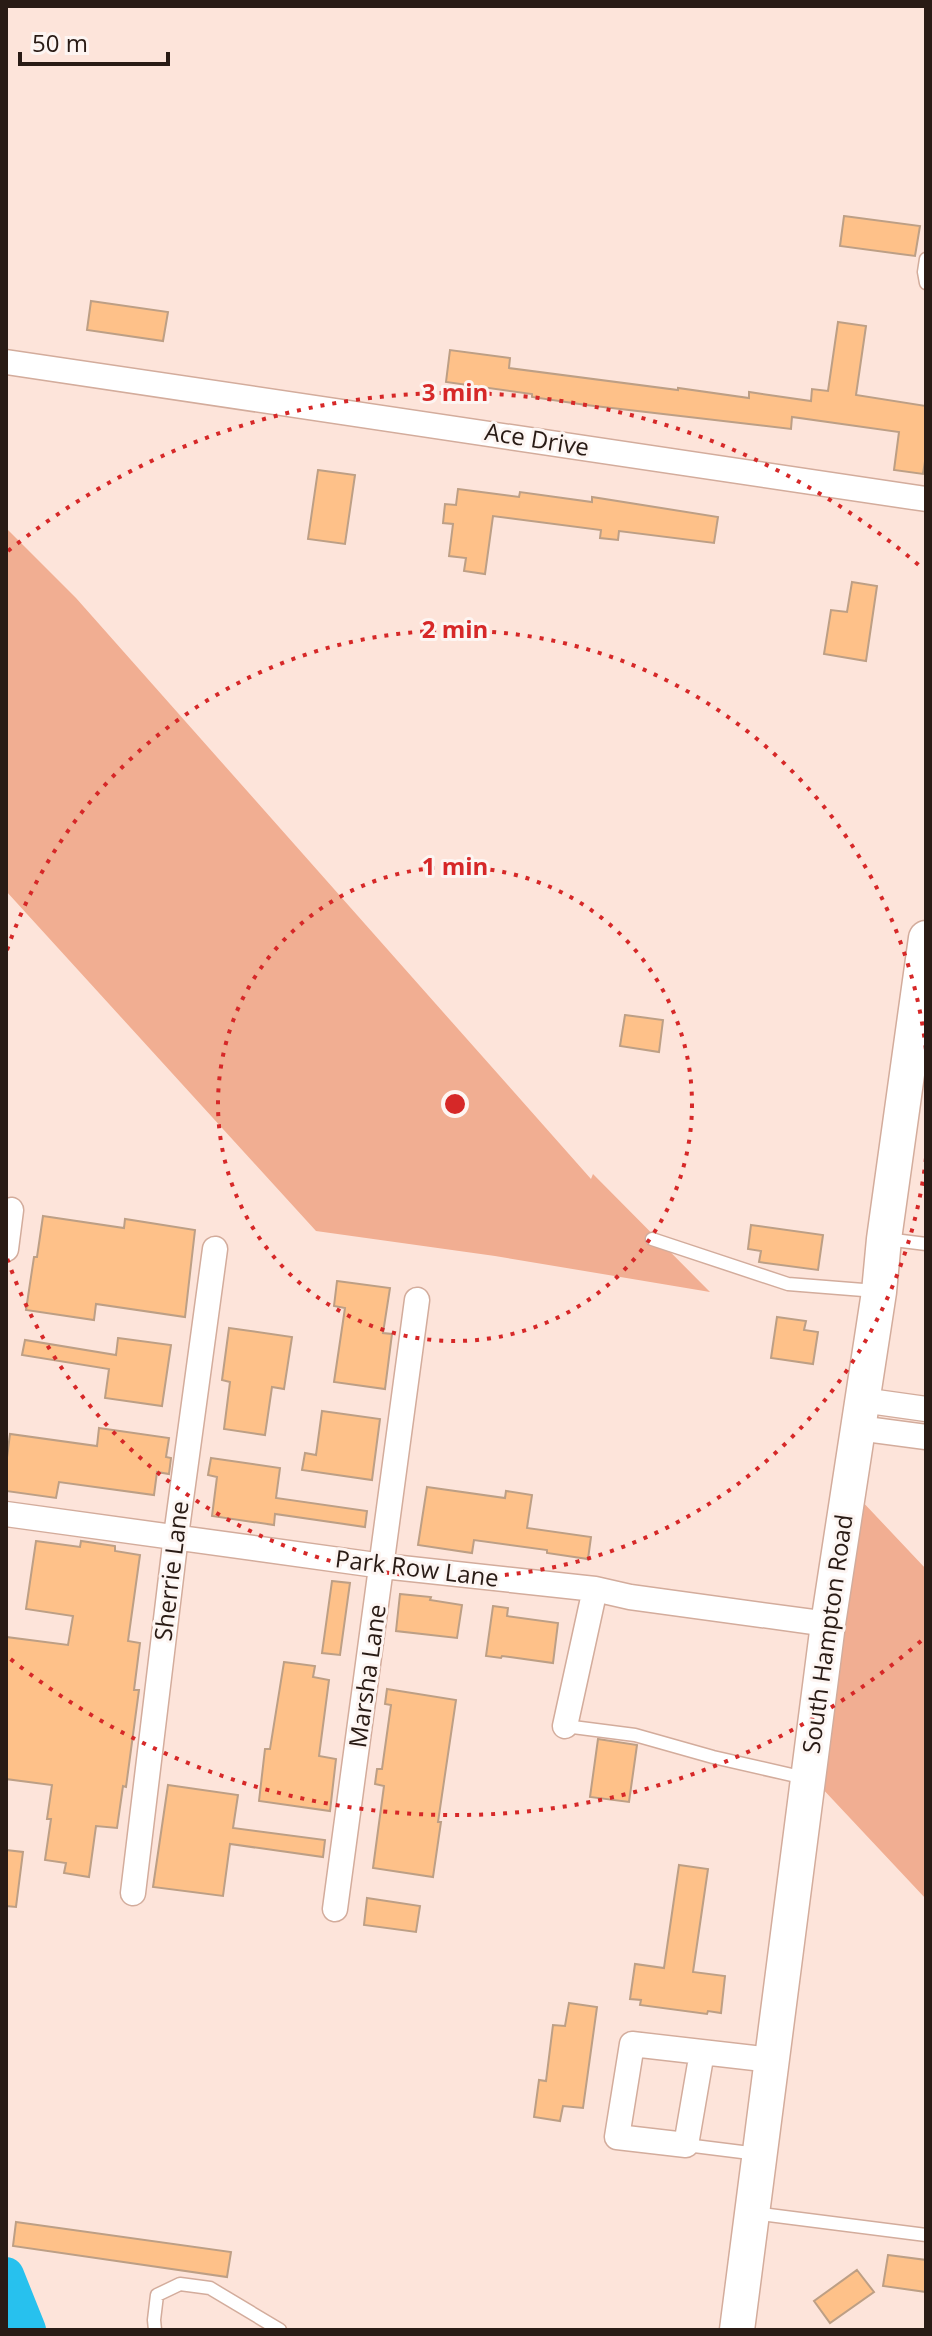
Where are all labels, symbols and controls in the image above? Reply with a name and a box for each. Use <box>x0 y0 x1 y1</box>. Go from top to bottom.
scale bar <box>20 16 168 66</box>
text: 50 m <box>32 26 88 59</box>
text: 3 min <box>422 375 488 408</box>
street label: Ace Drive <box>483 414 592 463</box>
text: 2 min <box>422 612 488 645</box>
text: 1 min <box>422 849 488 882</box>
centre of rings <box>441 1090 469 1118</box>
street label: Sherrie Lane <box>146 1499 195 1643</box>
street label: South Hampton Road <box>793 1512 860 1755</box>
street label: Park Row Lane <box>333 1541 501 1594</box>
street label: Marsha Lane <box>340 1602 393 1750</box>

